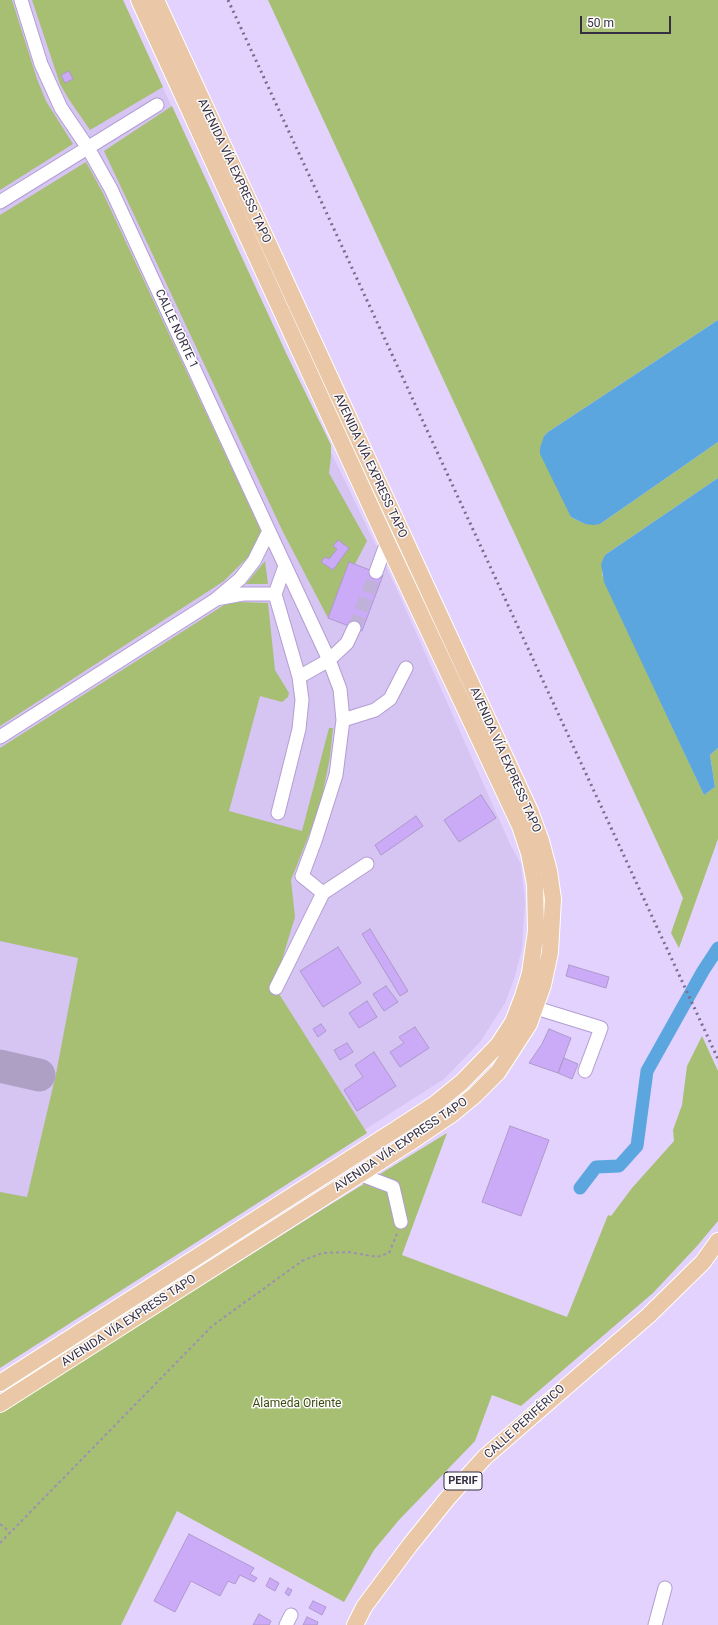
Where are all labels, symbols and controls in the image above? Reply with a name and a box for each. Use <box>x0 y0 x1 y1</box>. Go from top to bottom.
scale bar <box>582 8 673 34</box>
text: 50 m <box>587 16 614 30</box>
street label: AVENIDA VÍA EXPRESS TAPO <box>194 97 274 245</box>
street label: CALLE NORTE 1 <box>151 287 201 371</box>
street label: AVENIDA VÍA EXPRESS TAPO <box>330 392 410 540</box>
street label: AVENIDA VÍA EXPRESS TAPO <box>466 685 544 835</box>
street label: AVENIDA VÍA EXPRESS TAPO <box>332 1095 470 1195</box>
street label: AVENIDA VÍA EXPRESS TAPO <box>59 1272 199 1370</box>
street label: CALLE PERIFÉRICO <box>482 1382 568 1462</box>
park label: Alameda Oriente <box>253 1397 341 1411</box>
road number: PERIF <box>444 1472 482 1490</box>

